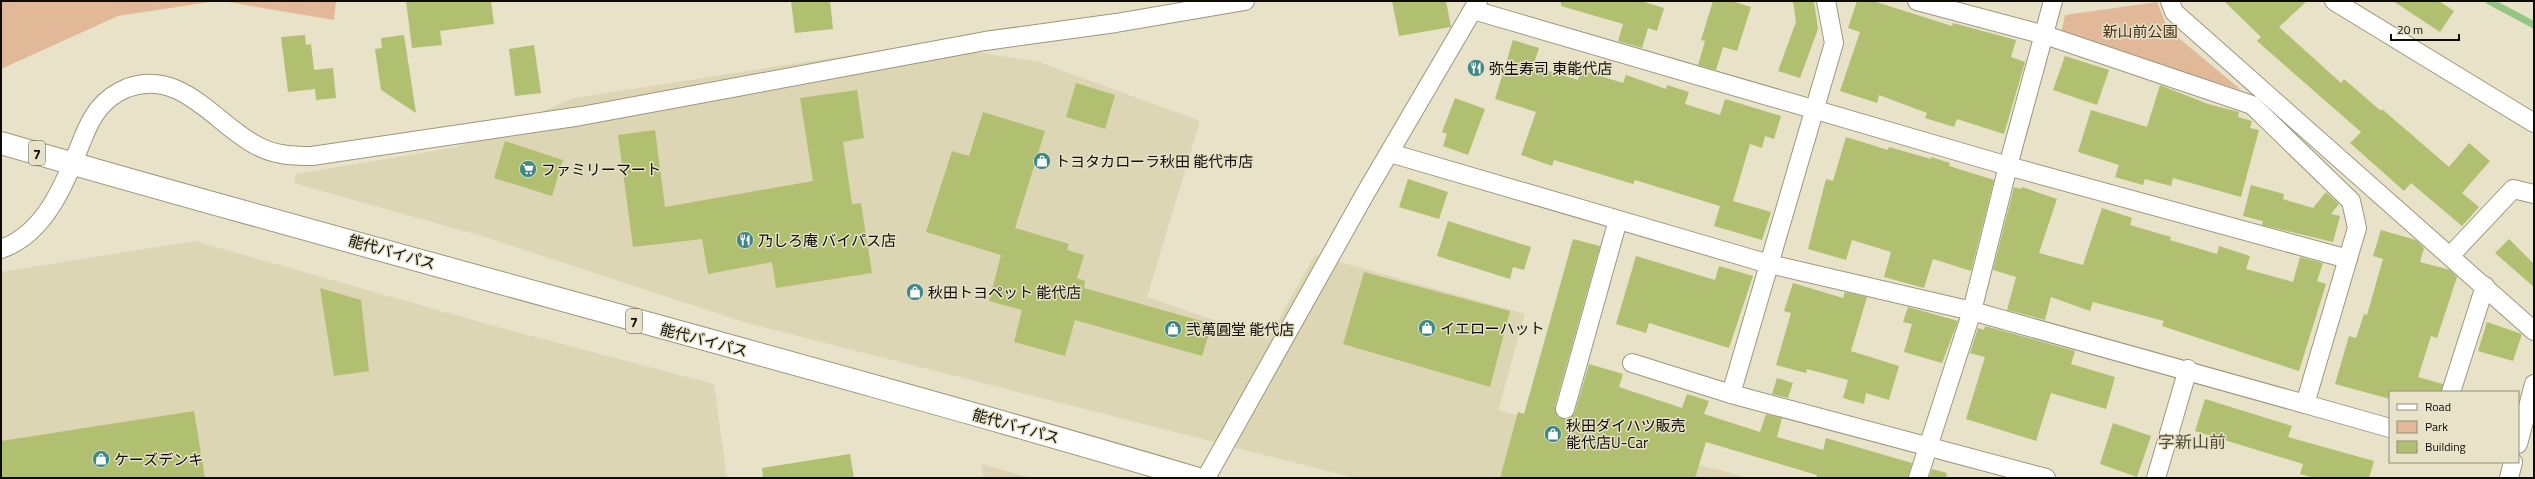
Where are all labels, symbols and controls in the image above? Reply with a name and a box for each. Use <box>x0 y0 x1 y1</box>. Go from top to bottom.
scale bar <box>2391 16 2459 42</box>
park label: 新山前公園 <box>2102 20 2178 43</box>
text: 20 m <box>2397 20 2423 39</box>
place label: 弥生寿司 東能代店 <box>1489 57 1612 80</box>
restaurant icon: 弥生寿司 東能代店 <box>1466 58 1486 78</box>
road number: 7 <box>29 141 45 165</box>
place label: トヨタカローラ秋田 能代市店 <box>1055 150 1253 173</box>
shop icon: トヨタカローラ秋田 能代市店 <box>1032 151 1052 171</box>
place label: ファミリーマート <box>541 158 661 181</box>
supermarket icon: ファミリーマート <box>518 159 538 179</box>
street label: 能代バイパス <box>346 229 438 275</box>
place label: 乃しろ庵 バイパス店 <box>758 229 896 252</box>
restaurant icon: 乃しろ庵 バイパス店 <box>735 230 755 250</box>
place label: 秋田トヨペット 能代店 <box>928 281 1081 304</box>
shop icon: 秋田トヨペット 能代店 <box>905 282 925 302</box>
road number: 7 <box>626 309 642 333</box>
street label: 能代バイパス <box>658 317 750 363</box>
place label: イエローハット <box>1440 317 1545 340</box>
place label: 弐萬圓堂 能代店 <box>1186 318 1294 341</box>
shop icon: イエローハット <box>1417 318 1437 338</box>
shop icon: 弐萬圓堂 能代店 <box>1163 319 1183 339</box>
legend <box>2389 391 2519 463</box>
text: Road <box>2425 397 2451 416</box>
street label: 能代バイパス <box>970 403 1062 449</box>
place label: 秋田ダイハツ販売 能代店U-Car <box>1566 414 1686 454</box>
text: Park <box>2425 417 2448 436</box>
shop icon: 秋田ダイハツ販売 能代店U-Car <box>1543 424 1563 444</box>
district label: 字新山前 <box>2158 429 2226 455</box>
text: Building <box>2425 437 2466 456</box>
place label: ケーズデンキ <box>114 448 203 471</box>
shop icon: ケーズデンキ <box>91 449 111 469</box>

